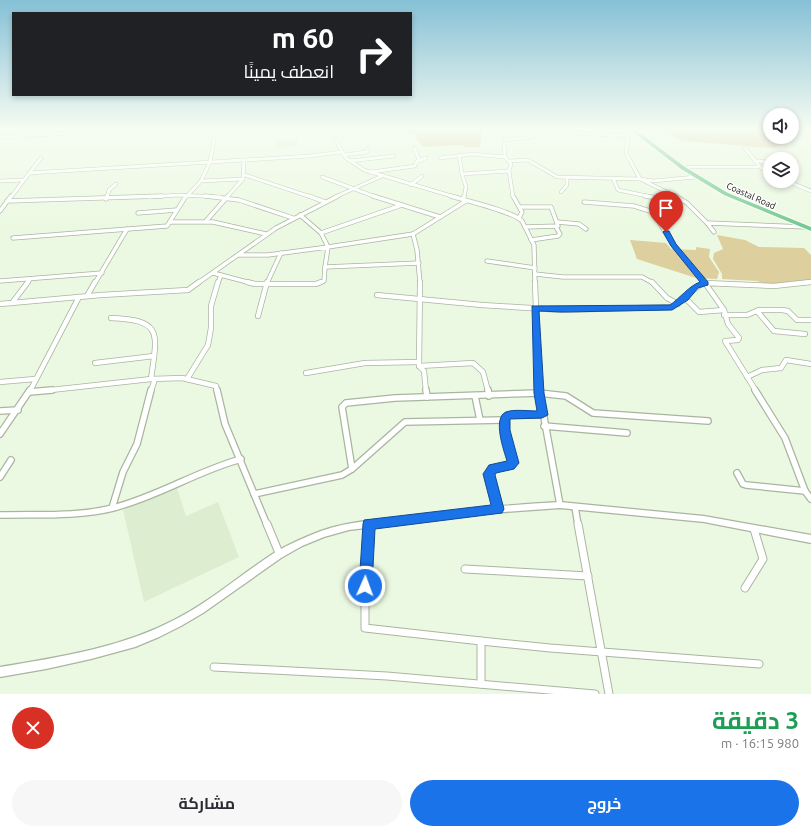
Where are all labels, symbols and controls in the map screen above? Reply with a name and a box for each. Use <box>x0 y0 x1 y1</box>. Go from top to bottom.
text: 60 m <box>272 22 334 53</box>
icon: right <box>348 28 400 80</box>
text: انعطف يمينًا <box>243 61 334 81</box>
map controls <box>763 108 799 188</box>
button: sound <box>763 108 799 144</box>
button: layers <box>763 152 799 188</box>
street label: Coastal Road <box>725 181 777 211</box>
pin <box>649 191 683 232</box>
icon: arrive <box>655 197 677 219</box>
position arrow <box>344 565 386 607</box>
button: close <box>12 707 54 749</box>
text: 3 دقيقة <box>712 707 799 734</box>
text: 980 m · 16:15 <box>721 736 799 750</box>
button: مشاركة <box>12 780 402 826</box>
button: خروج <box>410 780 799 826</box>

